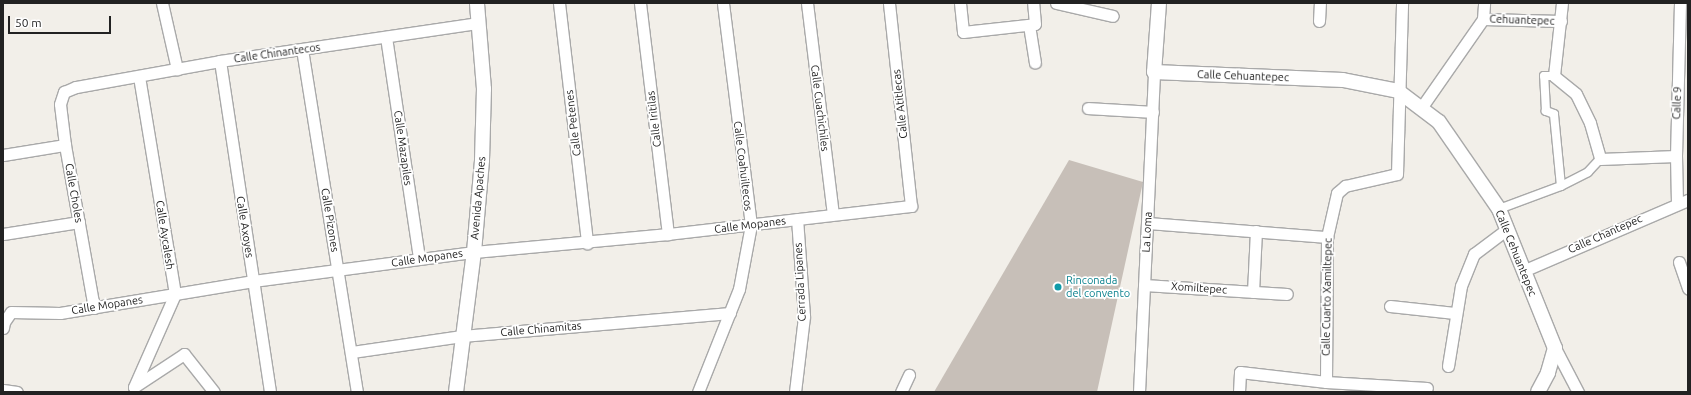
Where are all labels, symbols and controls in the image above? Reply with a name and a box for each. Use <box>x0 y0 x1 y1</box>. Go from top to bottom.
scale bar <box>10 8 113 34</box>
street label: Cehuantepec <box>1489 12 1555 28</box>
text: 50 m <box>15 16 42 29</box>
street label: Calle Chinantecos <box>233 40 321 66</box>
street label: Calle Cuachichiles <box>808 64 832 152</box>
street label: Calle Cehuantepec <box>1197 68 1289 84</box>
street label: Calle Atitlecas <box>890 69 910 139</box>
street label: Calle 9 <box>1670 86 1684 120</box>
street label: Calle Petenes <box>562 89 584 157</box>
street label: Calle Iritilas <box>644 90 664 148</box>
street label: Calle Mazapiles <box>391 110 415 186</box>
street label: Calle Coahuiltecos <box>731 120 755 212</box>
street label: Avenida Apaches <box>468 156 488 240</box>
street label: Calle Choles <box>62 162 86 224</box>
street label: Calle Pizones <box>318 187 342 253</box>
street label: Calle Axoyes <box>234 195 256 259</box>
street label: Calle Aycalesh <box>153 199 177 271</box>
street label: Calle Cehuantepec <box>1493 208 1539 298</box>
street label: La Loma <box>1139 211 1155 253</box>
street label: Calle Chantepec <box>1566 212 1644 256</box>
street label: Calle Mopanes <box>713 214 787 236</box>
street label: Calle Cuarto Xamiltepec <box>1319 238 1335 356</box>
street label: Cerrada Lipanes <box>791 242 809 322</box>
street label: Calle Mopanes <box>390 246 464 270</box>
place label: Rinconada del convento <box>1066 274 1130 300</box>
street label: Xomiltepec <box>1171 279 1227 297</box>
marker: Rinconada del convento <box>1053 282 1063 292</box>
street label: Calle Mopanes <box>70 293 144 317</box>
street label: Calle Chinamitas <box>500 319 582 339</box>

